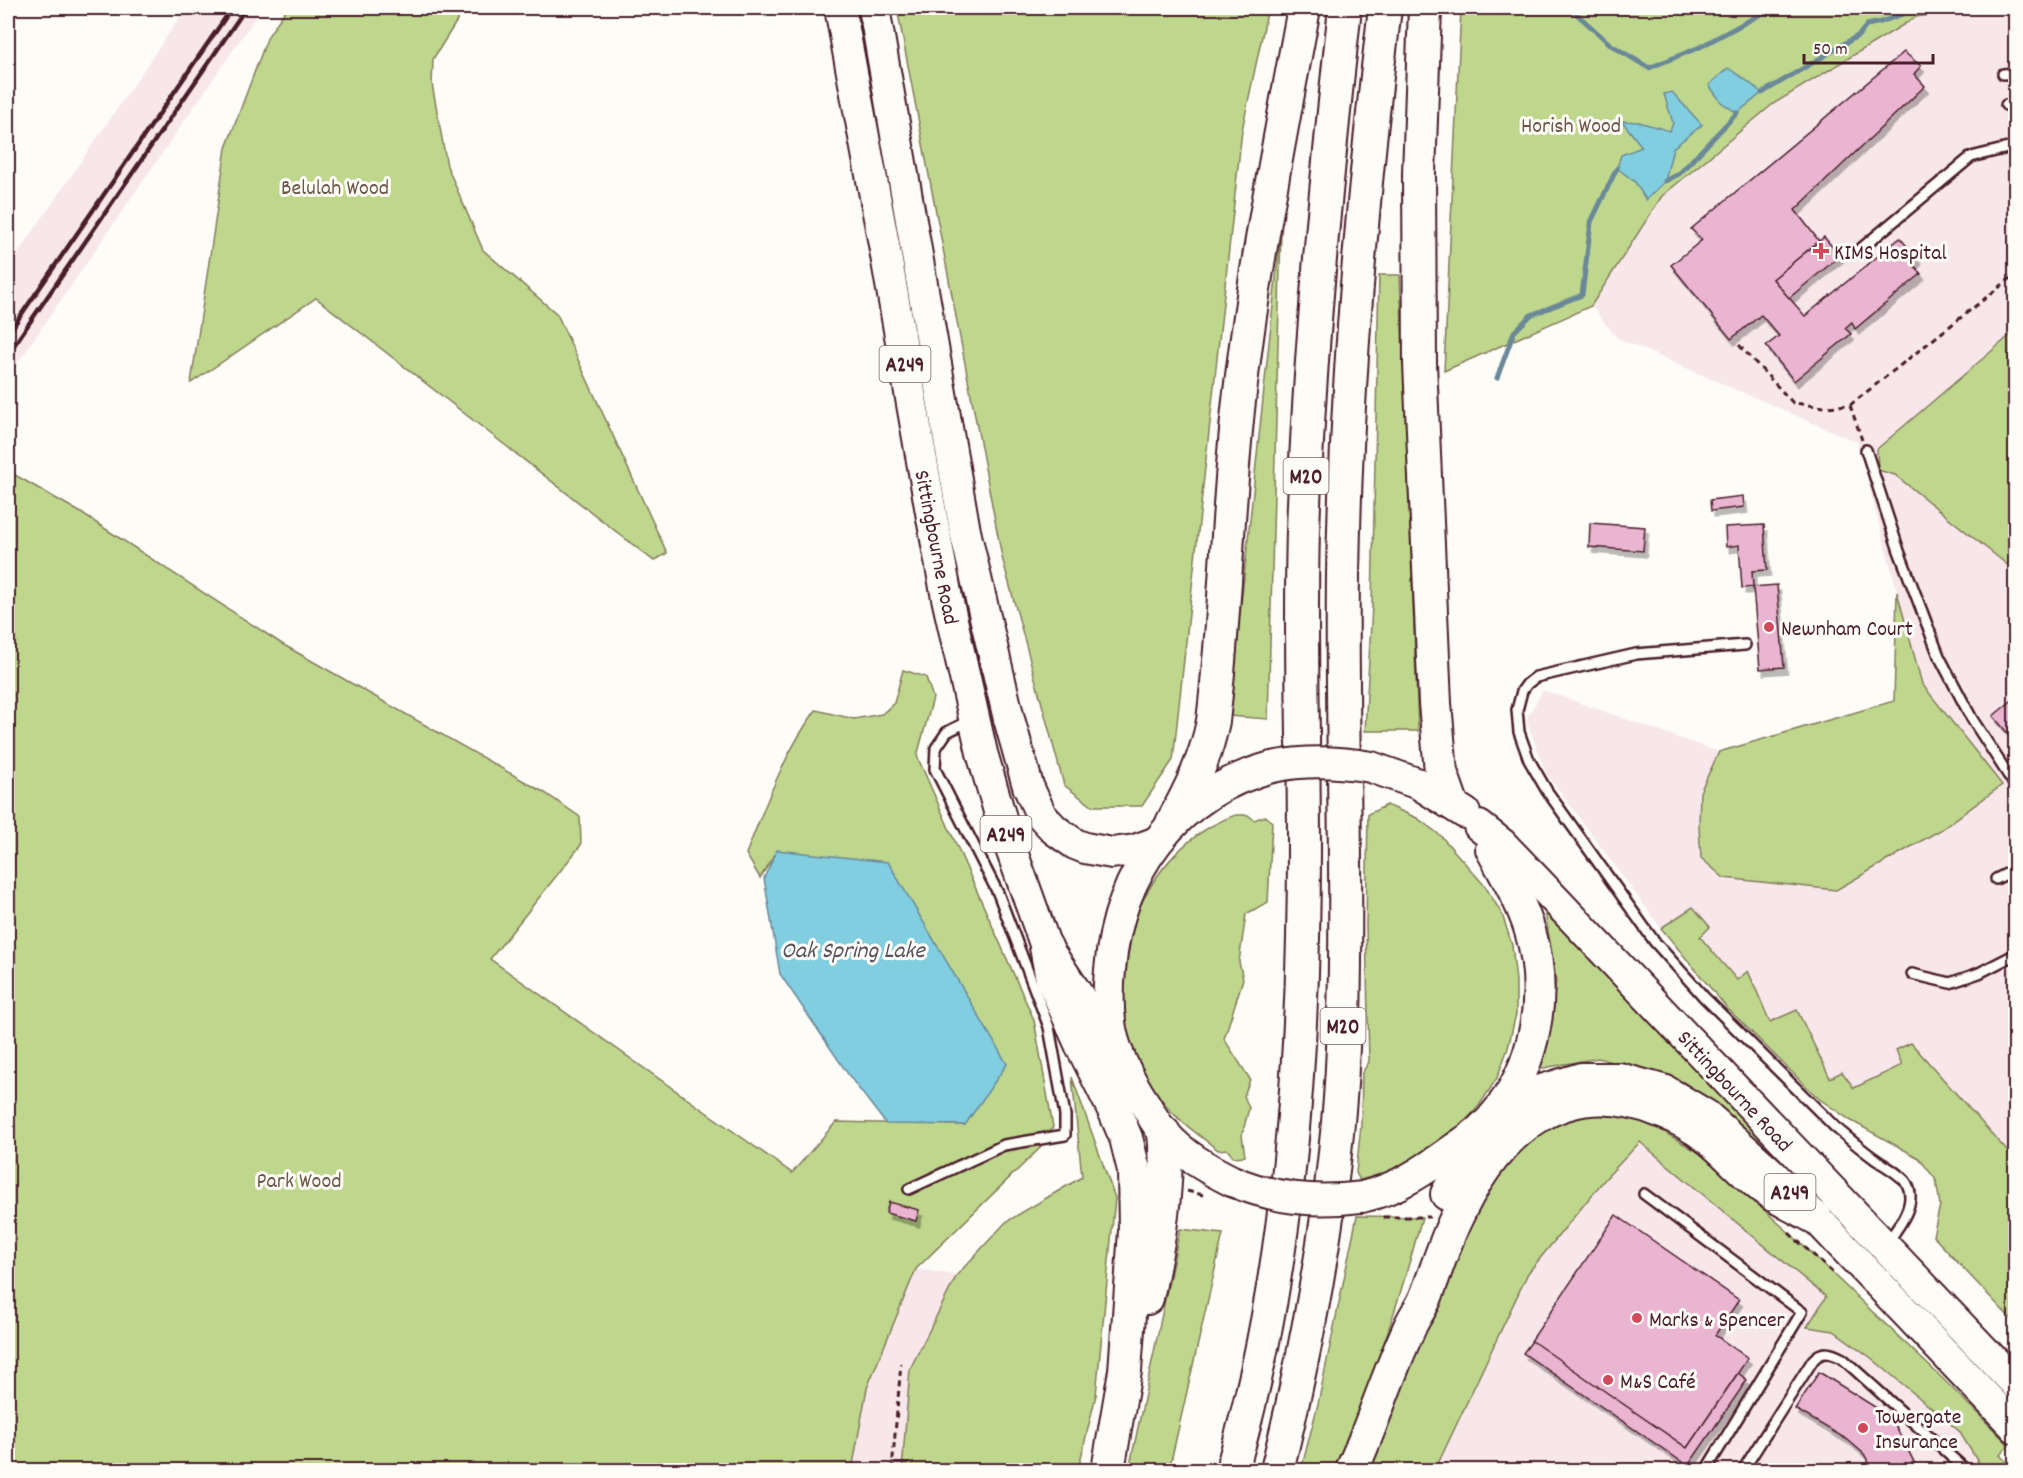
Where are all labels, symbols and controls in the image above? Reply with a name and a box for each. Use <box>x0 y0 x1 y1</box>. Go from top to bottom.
scale bar <box>1804 27 1933 65</box>
text: 50 m <box>1813 38 1848 63</box>
park label: Horish Wood <box>1521 112 1621 143</box>
park label: Belulah Wood <box>281 174 389 205</box>
place label: KIMS Hospital <box>1834 239 1947 270</box>
marker: KIMS Hospital <box>1812 242 1830 260</box>
road number: A249 <box>880 346 930 382</box>
road number: M20 <box>1284 458 1328 494</box>
street label: Sittingbourne Road <box>904 468 965 628</box>
place label: Newnham Court <box>1781 615 1913 646</box>
marker: Newnham Court <box>1762 620 1776 634</box>
road number: A249 <box>980 816 1032 852</box>
water label: Oak Spring Lake <box>781 935 926 969</box>
road number: M20 <box>1320 1008 1366 1044</box>
street label: Sittingbourne Road <box>1669 1024 1798 1160</box>
park label: Park Wood <box>256 1167 342 1198</box>
road number: A249 <box>1764 1174 1816 1210</box>
place label: Marks & Spencer <box>1649 1306 1786 1337</box>
marker: Marks & Spencer <box>1630 1311 1644 1325</box>
place label: M&S Café <box>1620 1368 1696 1399</box>
marker: M&S Café <box>1601 1373 1615 1387</box>
place label: Towergate Insurance <box>1875 1403 1961 1459</box>
marker: Towergate Insurance <box>1856 1421 1870 1435</box>

